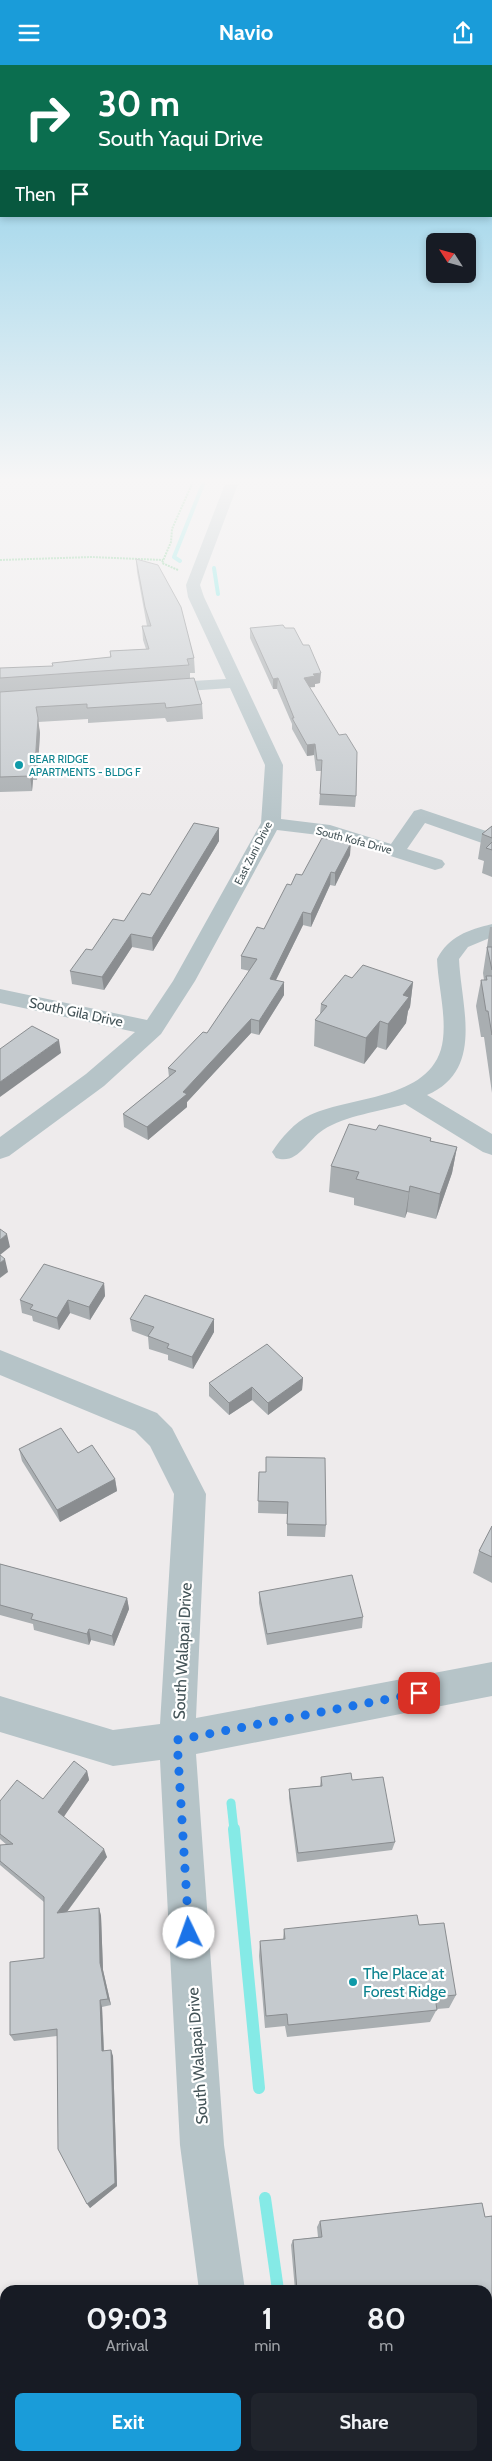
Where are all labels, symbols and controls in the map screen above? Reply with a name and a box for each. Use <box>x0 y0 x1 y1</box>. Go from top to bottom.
icon: menu <box>15 19 43 47</box>
text: Navio <box>219 19 273 46</box>
icon: share <box>449 19 477 47</box>
text: 30 m <box>98 82 180 125</box>
icon: right <box>15 85 80 150</box>
text: South Yaqui Drive <box>98 125 263 152</box>
icon: arrive <box>66 180 94 208</box>
text: Then <box>15 183 56 206</box>
north arrow <box>426 233 476 283</box>
map controls <box>426 233 476 283</box>
place label: BEAR RIDGE APARTMENTS - BLDG F <box>29 752 141 779</box>
marker: BEAR RIDGE APARTMENTS - BLDG F <box>13 759 25 771</box>
street label: East Zuni Drive <box>231 819 275 887</box>
street label: South Kofa Drive <box>314 823 394 857</box>
street label: South Gila Drive <box>27 993 125 1031</box>
street label: South Walapai Drive <box>169 1582 196 1720</box>
pin <box>398 1672 440 1714</box>
icon: arrive <box>405 1679 433 1707</box>
position arrow <box>162 1906 214 1958</box>
place label: The Place at Forest Ridge <box>363 1964 446 2001</box>
marker: The Place at Forest Ridge <box>347 1976 359 1988</box>
street label: South Walapai Drive <box>183 1987 212 2125</box>
text: 09:03 <box>86 2300 168 2337</box>
text: 1 <box>262 2300 273 2337</box>
text: 80 <box>367 2300 406 2337</box>
text: Arrival <box>106 2336 148 2355</box>
text: min <box>254 2336 281 2355</box>
text: m <box>379 2336 393 2355</box>
button: Exit <box>15 2393 241 2451</box>
button: Share <box>251 2393 477 2451</box>

